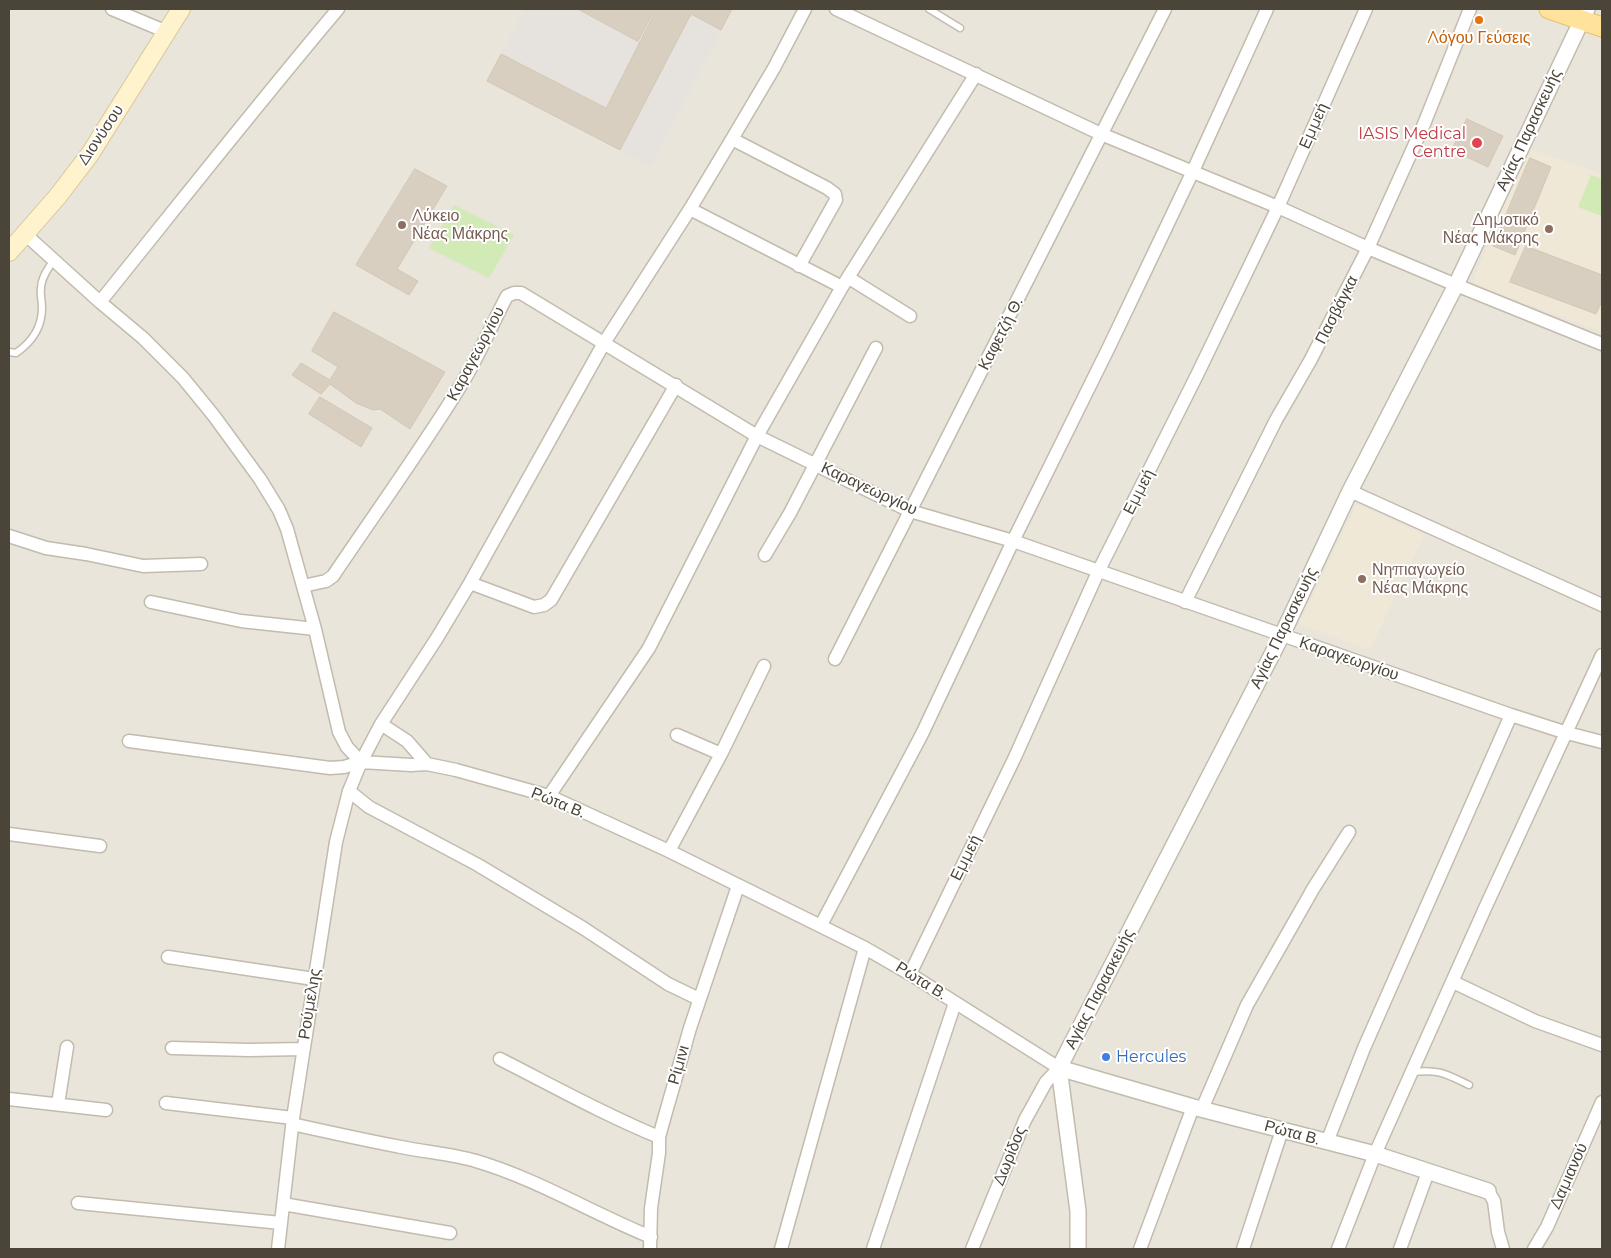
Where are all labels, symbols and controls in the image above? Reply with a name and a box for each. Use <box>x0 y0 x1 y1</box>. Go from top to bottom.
marker: Λόγου Γεύσεις <box>1473 14 1485 26</box>
place label: Λόγου Γεύσεις <box>1428 28 1530 48</box>
street label: Αγίας Παρασκευής <box>1492 66 1566 194</box>
street label: Εμμεή <box>1295 100 1333 152</box>
street label: Διονύσου <box>74 101 128 169</box>
place label: IASIS Medical Centre <box>1358 124 1466 162</box>
marker: IASIS Medical Centre <box>1470 136 1484 150</box>
place label: Λύκειο Νέας Μάκρης <box>412 206 508 244</box>
place label: Δημοτικό Νέας Μάκρης <box>1443 210 1539 248</box>
marker: Λύκειο Νέας Μάκρης <box>396 219 408 231</box>
marker: Δημοτικό Νέας Μάκρης <box>1543 223 1555 235</box>
street label: Πασβάγκα <box>1312 273 1362 347</box>
street label: Καφετζή Θ. <box>975 294 1027 374</box>
street label: Καραγεωργίου <box>443 304 509 404</box>
street label: Καραγεωργίου <box>818 458 920 520</box>
street label: Εμμεή <box>1119 466 1159 518</box>
place label: Νηπιαγωγείο Νέας Μάκρης <box>1372 560 1468 598</box>
street label: Αγίας Παρασκευής <box>1246 564 1322 692</box>
marker: Νηπιαγωγείο Νέας Μάκρης <box>1356 573 1368 585</box>
street label: Καραγεωργίου <box>1297 633 1401 685</box>
street label: Ρώτα Β. <box>528 784 588 822</box>
street label: Εμμεή <box>947 832 985 884</box>
street label: Αγίας Παρασκευής <box>1061 926 1139 1052</box>
street label: Ρώτα Β. <box>892 958 950 1004</box>
street label: Ρούμελης <box>295 967 325 1041</box>
street label: Ρίμινι <box>664 1043 694 1087</box>
place label: Hercules <box>1116 1047 1186 1067</box>
marker: Hercules <box>1100 1051 1112 1063</box>
street label: Ρώτα Β. <box>1262 1116 1322 1150</box>
street label: Δωρίδος <box>989 1124 1031 1188</box>
street label: Δαμιανού <box>1546 1140 1592 1212</box>

